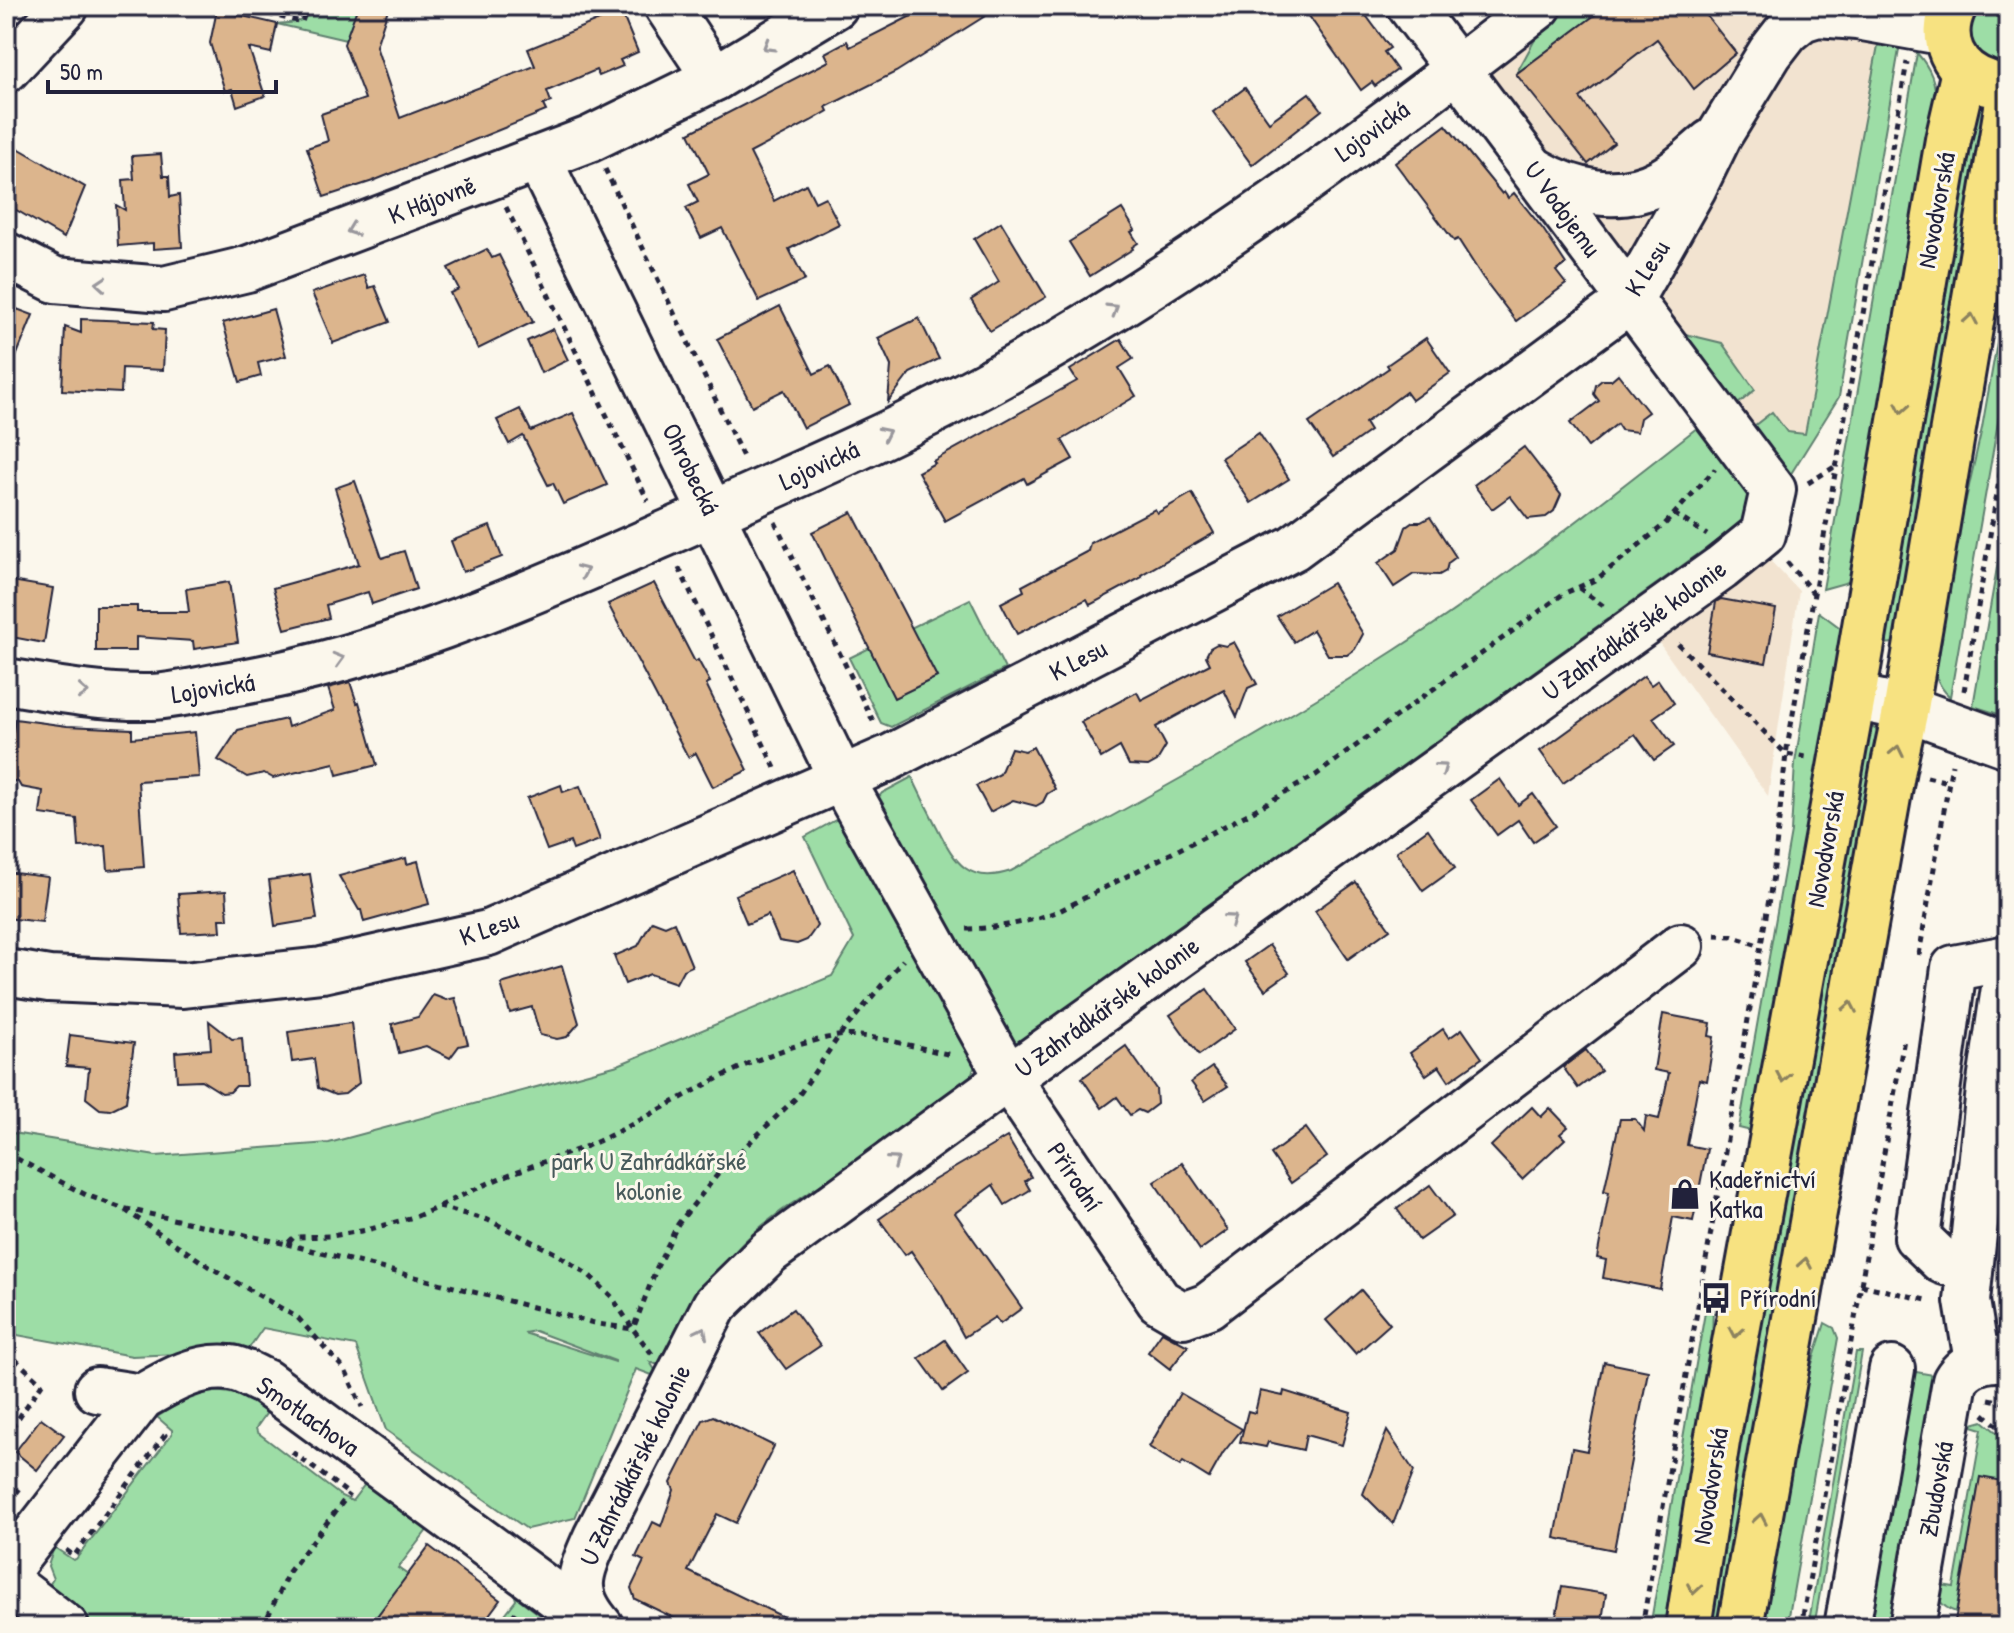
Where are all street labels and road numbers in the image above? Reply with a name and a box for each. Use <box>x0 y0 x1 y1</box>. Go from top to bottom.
street label: Lojovická <box>1327 92 1416 169</box>
street label: Novodvorská <box>1908 149 1963 271</box>
street label: U Vodojemu <box>1517 154 1610 264</box>
street label: K Hájovně <box>383 167 481 232</box>
street label: K Lesu <box>1616 233 1677 302</box>
street label: Ohrobecká <box>654 417 729 520</box>
street label: Lojovická <box>773 431 864 498</box>
street label: U Zahrádkářské kolonie <box>1535 551 1733 708</box>
street label: K Lesu <box>1043 630 1112 689</box>
street label: Lojovická <box>169 664 257 711</box>
street label: Novodvorská <box>1797 788 1852 910</box>
street label: K Lesu <box>455 901 523 954</box>
street label: U Zahrádkářské kolonie <box>1008 928 1206 1085</box>
street label: Přírodní <box>1040 1135 1111 1218</box>
street label: U Zahrádkářské kolonie <box>571 1358 698 1571</box>
street label: Smotlachova <box>250 1367 367 1464</box>
street label: Novodvorská <box>1683 1425 1736 1547</box>
street label: Zbudovská <box>1910 1438 1961 1539</box>

